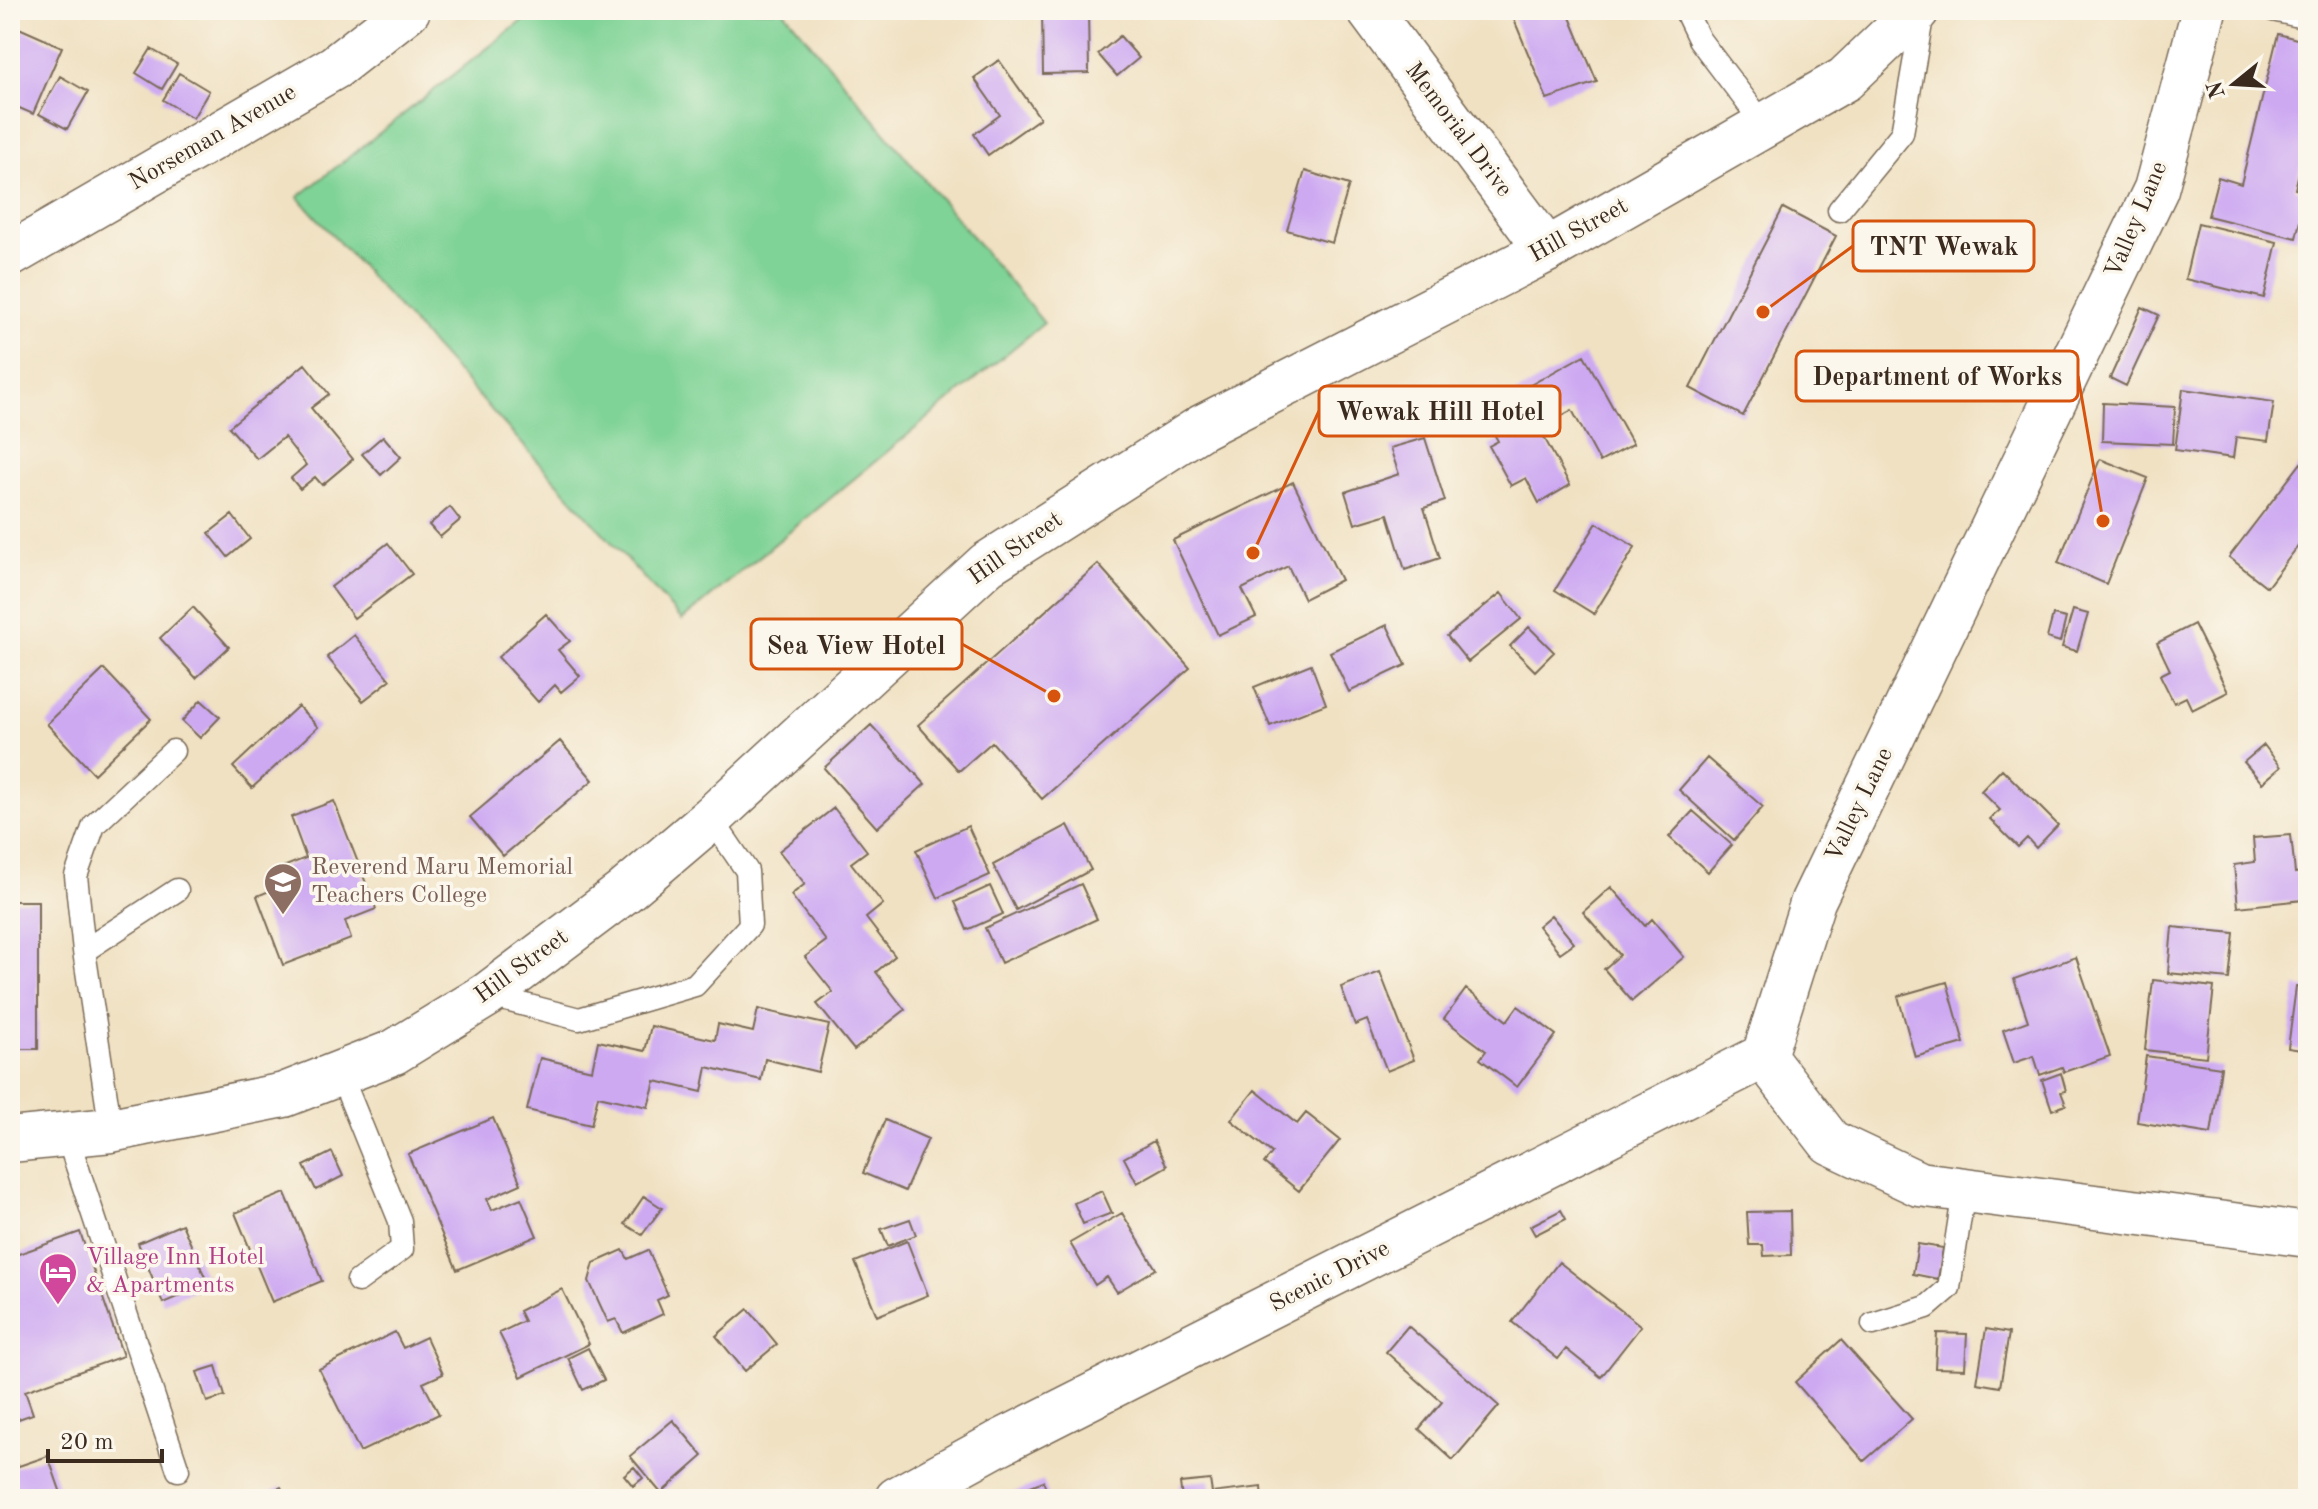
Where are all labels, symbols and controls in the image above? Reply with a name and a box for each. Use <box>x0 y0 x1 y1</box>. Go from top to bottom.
north arrow <box>2194 44 2274 124</box>
street label: Memorial Drive <box>1400 58 1516 202</box>
text: N <box>2204 78 2230 101</box>
street label: Norseman Avenue <box>125 80 301 196</box>
street label: Valley Lane <box>2102 158 2172 282</box>
street label: Hill Street <box>1526 194 1632 268</box>
callout: TNT Wewak <box>1853 221 2034 271</box>
text: TNT Wewak <box>1870 235 2019 261</box>
callout: Department of Works <box>1796 351 2078 401</box>
text: Department of Works <box>1812 365 2062 391</box>
callout: Wewak Hill Hotel <box>1319 386 1560 436</box>
text: Wewak Hill Hotel <box>1336 400 1544 426</box>
street label: Hill Street <box>965 508 1067 590</box>
callout: Sea View Hotel <box>751 619 962 669</box>
text: Sea View Hotel <box>767 634 945 660</box>
street label: Valley Lane <box>1822 744 1898 866</box>
place label: Reverend Maru Memorial Teachers College <box>311 856 573 908</box>
school or university icon: Reverend Maru Memorial Teachers College <box>262 861 304 916</box>
street label: Hill Street <box>471 925 573 1009</box>
street label: Scenic Drive <box>1266 1237 1394 1317</box>
place label: Village Inn Hotel & Apartments <box>86 1246 264 1298</box>
hotel icon: Village Inn Hotel & Apartments <box>37 1251 79 1306</box>
scale bar <box>48 1413 162 1463</box>
text: 20 m <box>60 1431 114 1455</box>

